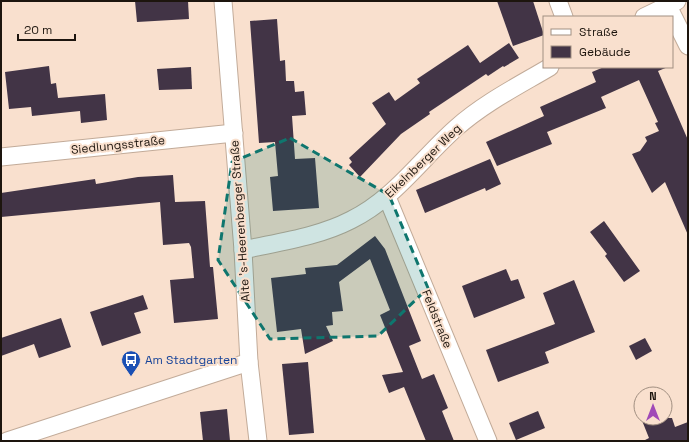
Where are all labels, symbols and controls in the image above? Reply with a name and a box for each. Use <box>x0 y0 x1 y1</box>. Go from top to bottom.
scale bar <box>18 16 75 42</box>
legend <box>543 16 673 68</box>
text: 20 m <box>24 22 52 38</box>
text: Straße <box>579 24 618 40</box>
text: Gebäude <box>579 44 631 60</box>
street label: Eikelnberger Weg <box>382 121 464 201</box>
street label: Siedlungsstraße <box>70 132 166 158</box>
street label: Alte 's-Heerenberger Straße <box>226 140 254 302</box>
street label: Feldstraße <box>418 287 456 351</box>
bus stop icon: Am Stadtgarten <box>120 349 142 377</box>
place label: Am Stadtgarten <box>145 352 237 368</box>
north arrow <box>633 386 673 426</box>
text: N <box>649 389 657 403</box>

